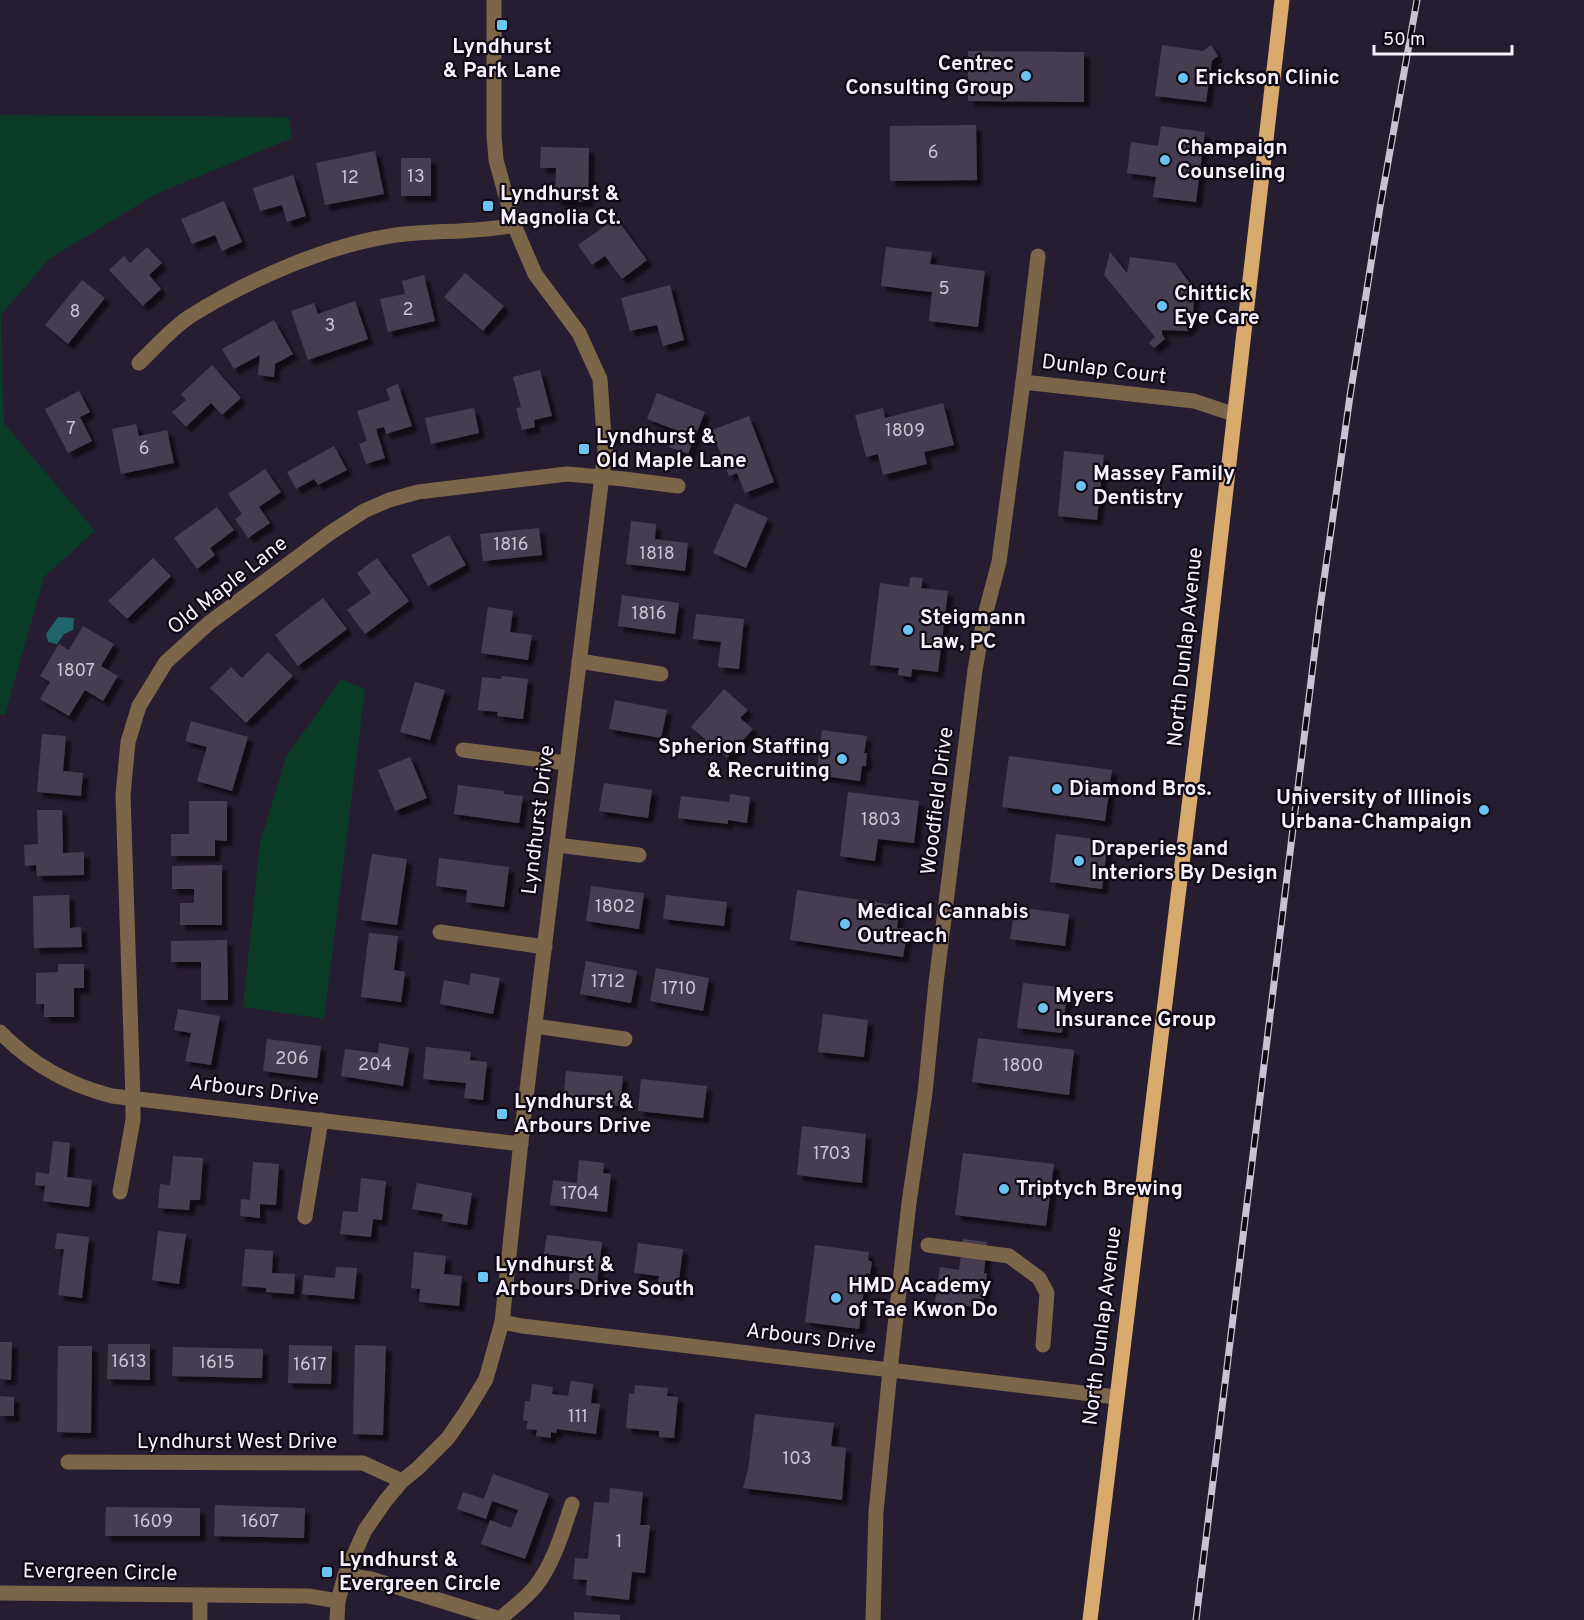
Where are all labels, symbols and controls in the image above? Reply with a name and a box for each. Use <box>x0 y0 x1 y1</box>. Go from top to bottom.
marker: Lyndhurst & Park Lane <box>495 18 509 32</box>
scale bar <box>1374 18 1512 56</box>
text: 50 m <box>1383 29 1425 52</box>
place label: Lyndhurst & Park Lane <box>443 34 561 85</box>
place label: Centrec Consulting Group <box>845 51 1014 102</box>
place label: Erickson Clinic <box>1195 65 1340 92</box>
marker: Centrec Consulting Group <box>1019 69 1033 83</box>
marker: Erickson Clinic <box>1176 71 1190 85</box>
place label: Champaign Counseling <box>1177 135 1288 186</box>
house number: 6 <box>928 142 938 165</box>
marker: Champaign Counseling <box>1158 153 1172 167</box>
house number: 13 <box>407 166 425 189</box>
house number: 12 <box>341 167 359 190</box>
place label: Lyndhurst & Magnolia Ct. <box>500 181 621 232</box>
marker: Lyndhurst & Magnolia Ct. <box>481 199 495 213</box>
house number: 5 <box>938 278 950 301</box>
place label: Chittick Eye Care <box>1174 281 1260 332</box>
house number: 2 <box>402 299 414 322</box>
marker: Chittick Eye Care <box>1155 299 1169 313</box>
house number: 8 <box>70 301 81 324</box>
house number: 3 <box>325 315 335 338</box>
street label: Dunlap Court <box>1040 349 1168 391</box>
house number: 7 <box>66 418 76 441</box>
house number: 1809 <box>885 420 925 443</box>
place label: Lyndhurst & Old Maple Lane <box>596 424 747 475</box>
house number: 6 <box>139 438 149 461</box>
marker: Lyndhurst & Old Maple Lane <box>577 442 591 456</box>
place label: Massey Family Dentistry <box>1093 461 1235 512</box>
marker: Massey Family Dentistry <box>1074 479 1088 493</box>
street label: Old Maple Lane <box>162 531 294 641</box>
house number: 1816 <box>493 534 529 557</box>
house number: 1818 <box>639 543 675 566</box>
street label: North Dunlap Avenue <box>1162 546 1210 748</box>
house number: 1816 <box>631 603 667 626</box>
place label: Steigmann Law, PC <box>920 605 1026 656</box>
marker: Steigmann Law, PC <box>901 623 915 637</box>
house number: 1807 <box>57 660 95 683</box>
street label: Woodfield Drive <box>916 726 960 876</box>
place label: Spherion Staffing & Recruiting <box>658 734 830 785</box>
street label: Lyndhurst Drive <box>516 744 562 896</box>
marker: Spherion Staffing & Recruiting <box>835 752 849 766</box>
place label: Diamond Bros. <box>1069 776 1212 803</box>
marker: Diamond Bros. <box>1050 782 1064 796</box>
place label: University of Illinois Urbana-Champaign <box>1276 785 1472 836</box>
marker: University of Illinois Urbana-Champaign <box>1477 803 1491 817</box>
house number: 1803 <box>861 809 901 832</box>
place label: Draperies and Interiors By Design <box>1091 836 1278 887</box>
marker: Draperies and Interiors By Design <box>1072 854 1086 868</box>
house number: 1802 <box>595 896 635 919</box>
place label: Medical Cannabis Outreach <box>857 899 1029 950</box>
marker: Medical Cannabis Outreach <box>838 917 852 931</box>
house number: 1712 <box>591 971 625 994</box>
house number: 1710 <box>662 978 696 1001</box>
place label: Myers Insurance Group <box>1055 983 1216 1034</box>
marker: Myers Insurance Group <box>1036 1001 1050 1015</box>
house number: 206 <box>275 1048 309 1071</box>
house number: 204 <box>358 1054 392 1077</box>
house number: 1800 <box>1003 1055 1043 1078</box>
street label: Arbours Drive <box>188 1070 320 1112</box>
place label: Lyndhurst & Arbours Drive <box>514 1089 651 1140</box>
marker: Lyndhurst & Arbours Drive <box>495 1107 509 1121</box>
house number: 1703 <box>813 1143 851 1166</box>
place label: Triptych Brewing <box>1016 1176 1183 1203</box>
marker: Triptych Brewing <box>997 1182 1011 1196</box>
house number: 1704 <box>561 1183 599 1206</box>
street label: North Dunlap Avenue <box>1077 1225 1129 1427</box>
place label: Lyndhurst & Arbours Drive South <box>495 1252 694 1303</box>
marker: Lyndhurst & Arbours Drive South <box>476 1270 490 1284</box>
place label: HMD Academy of Tae Kwon Do <box>848 1273 998 1324</box>
marker: HMD Academy of Tae Kwon Do <box>829 1291 843 1305</box>
street label: Arbours Drive <box>745 1318 877 1360</box>
house number: 1613 <box>111 1351 147 1374</box>
house number: 1615 <box>199 1352 235 1375</box>
house number: 1617 <box>293 1354 327 1377</box>
house number: 111 <box>568 1406 588 1429</box>
street label: Lyndhurst West Drive <box>137 1429 337 1456</box>
house number: 103 <box>782 1448 812 1471</box>
house number: 1609 <box>133 1511 173 1534</box>
house number: 1607 <box>241 1511 279 1534</box>
house number: 1 <box>616 1531 622 1554</box>
place label: Lyndhurst & Evergreen Circle <box>339 1547 501 1598</box>
street label: Evergreen Circle <box>22 1558 178 1588</box>
marker: Lyndhurst & Evergreen Circle <box>320 1565 334 1579</box>

